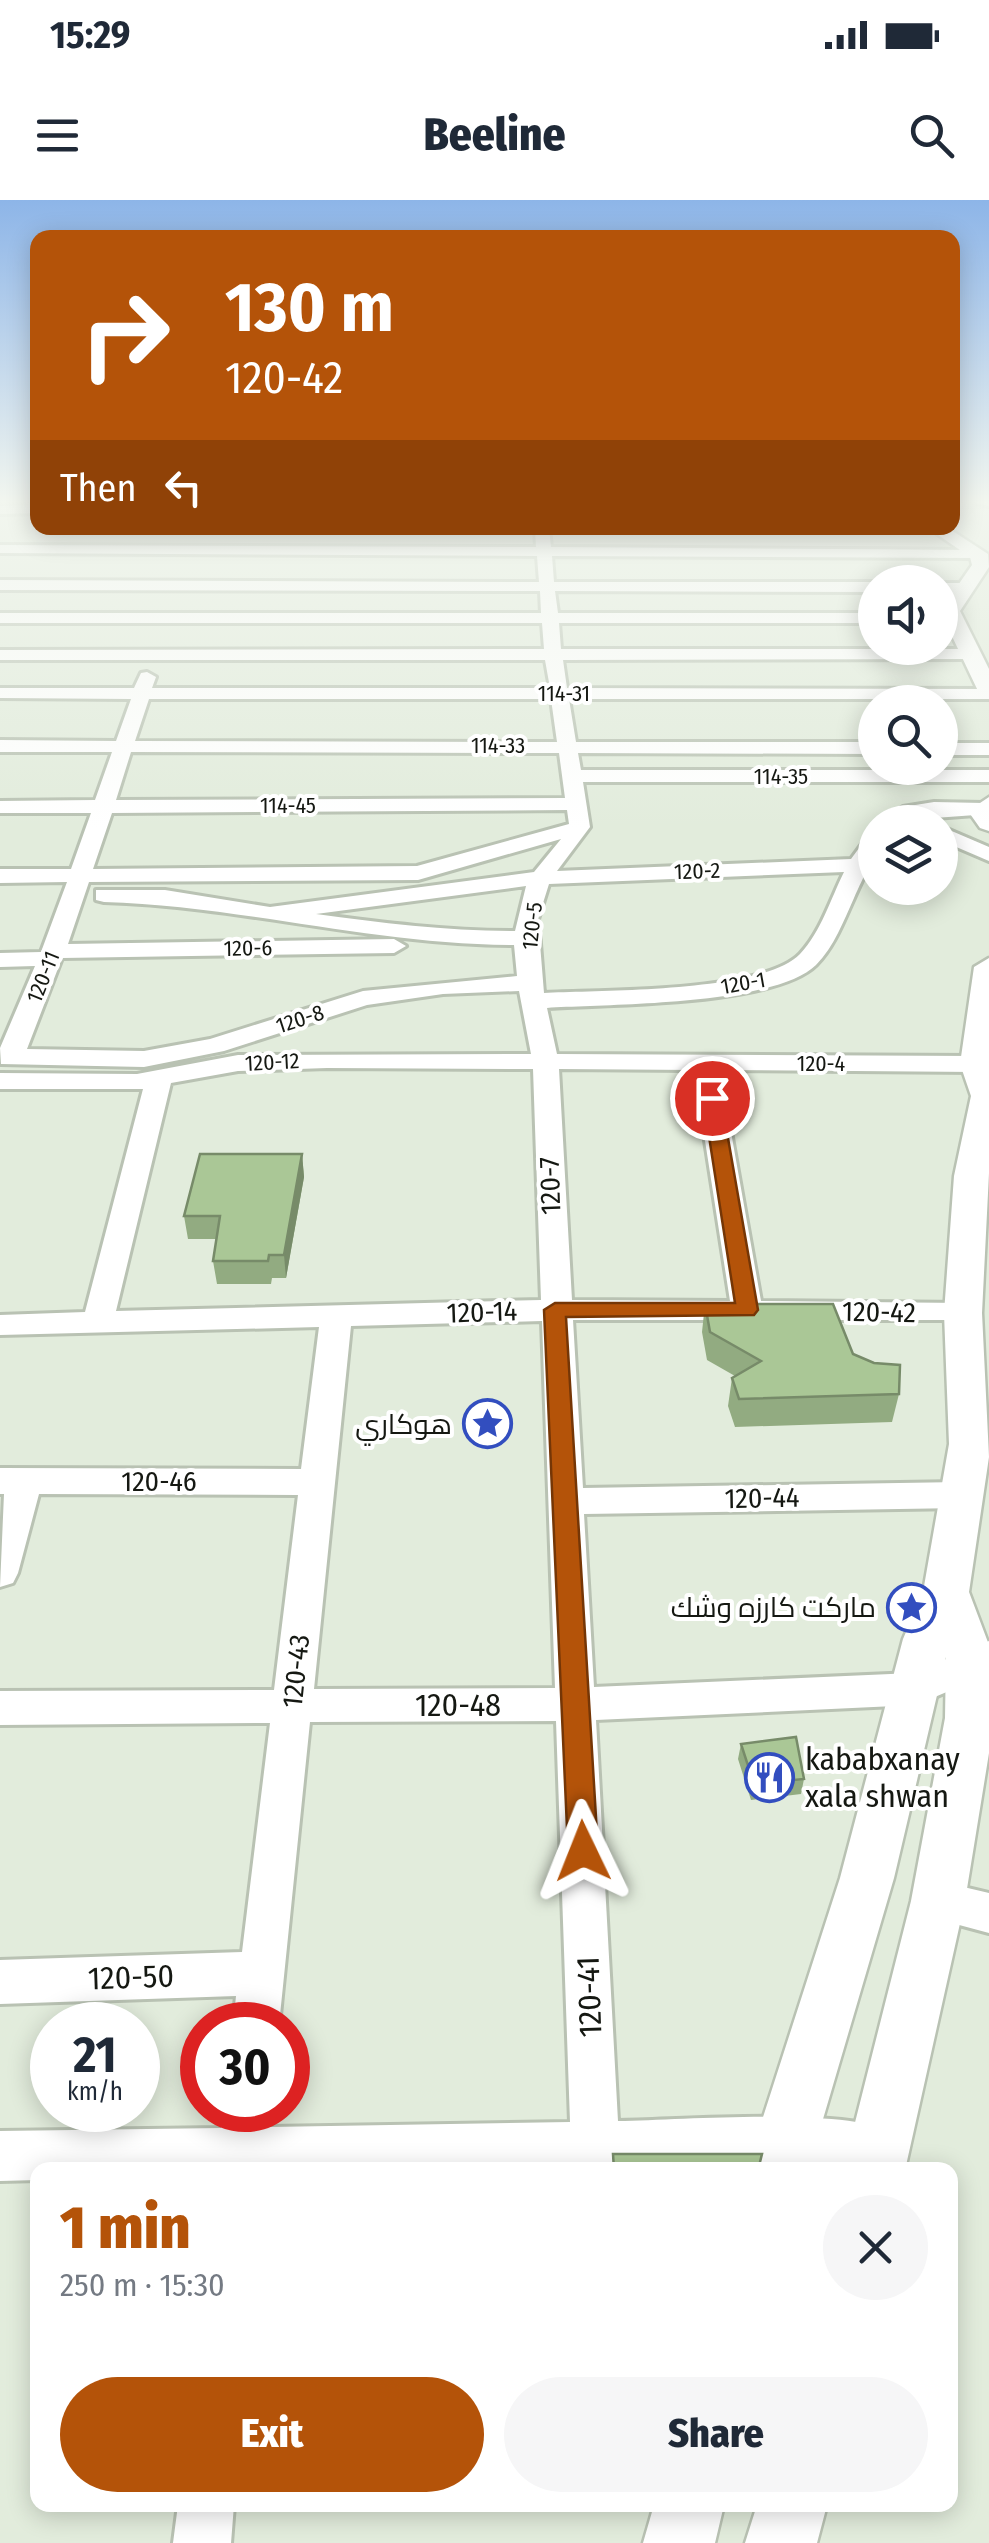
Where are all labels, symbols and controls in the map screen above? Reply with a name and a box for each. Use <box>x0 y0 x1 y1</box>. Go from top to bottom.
text: 15:29 <box>50 12 130 58</box>
icon: menu <box>30 108 85 163</box>
text: Beeline <box>424 108 565 162</box>
icon: search <box>904 108 959 163</box>
text: 130 m <box>225 266 394 350</box>
icon: right <box>60 270 190 400</box>
text: 120-42 <box>225 351 343 405</box>
icon: left <box>156 460 211 515</box>
text: Then <box>60 465 136 511</box>
map controls <box>858 565 958 905</box>
button: sound <box>858 565 958 665</box>
street label: 114-31 <box>538 680 590 707</box>
button: search <box>858 685 958 785</box>
street label: 114-33 <box>471 732 525 759</box>
street label: 114-35 <box>754 763 808 790</box>
street label: 114-45 <box>260 792 316 819</box>
button: layers <box>858 805 958 905</box>
street label: 120-2 <box>673 857 721 885</box>
street label: 120-5 <box>516 901 548 951</box>
street label: 120-6 <box>223 934 273 962</box>
street label: 120-11 <box>21 947 65 1007</box>
street label: 120-1 <box>719 966 767 1000</box>
street label: 120-8 <box>273 999 327 1039</box>
street label: 120-12 <box>244 1047 300 1077</box>
street label: 120-4 <box>797 1050 845 1077</box>
pin <box>670 1056 755 1141</box>
icon: arrive <box>685 1071 740 1126</box>
street label: 120-7 <box>533 1157 567 1215</box>
street label: 120-14 <box>446 1294 518 1330</box>
street label: 120-42 <box>842 1295 916 1329</box>
place icon: هوكاري <box>461 1398 513 1450</box>
place label: هوكاري <box>355 1408 452 1446</box>
street label: 120-46 <box>121 1465 197 1498</box>
street label: 120-44 <box>724 1481 800 1515</box>
place icon: ماركت كارزه وشك <box>885 1581 937 1633</box>
place label: ماركت كارزه وشك <box>671 1591 876 1624</box>
street label: 120-43 <box>276 1633 316 1709</box>
street label: 120-48 <box>415 1686 501 1724</box>
place label: kababxanay xala shwan <box>805 1740 961 1815</box>
restaurant icon: kababxanay xala shwan <box>744 1751 796 1803</box>
position arrow <box>531 1799 635 1903</box>
street label: 120-41 <box>569 1956 609 2038</box>
street label: 120-50 <box>87 1957 175 1997</box>
speed limit sign: 30 <box>180 2002 310 2132</box>
text: 21 <box>73 2025 117 2085</box>
text: km/h <box>67 2077 123 2107</box>
text: 1 min <box>60 2192 191 2264</box>
button: close <box>823 2195 928 2300</box>
text: 250 m · 15:30 <box>60 2266 225 2304</box>
button: Exit <box>60 2377 484 2492</box>
button: Share <box>504 2377 928 2492</box>

